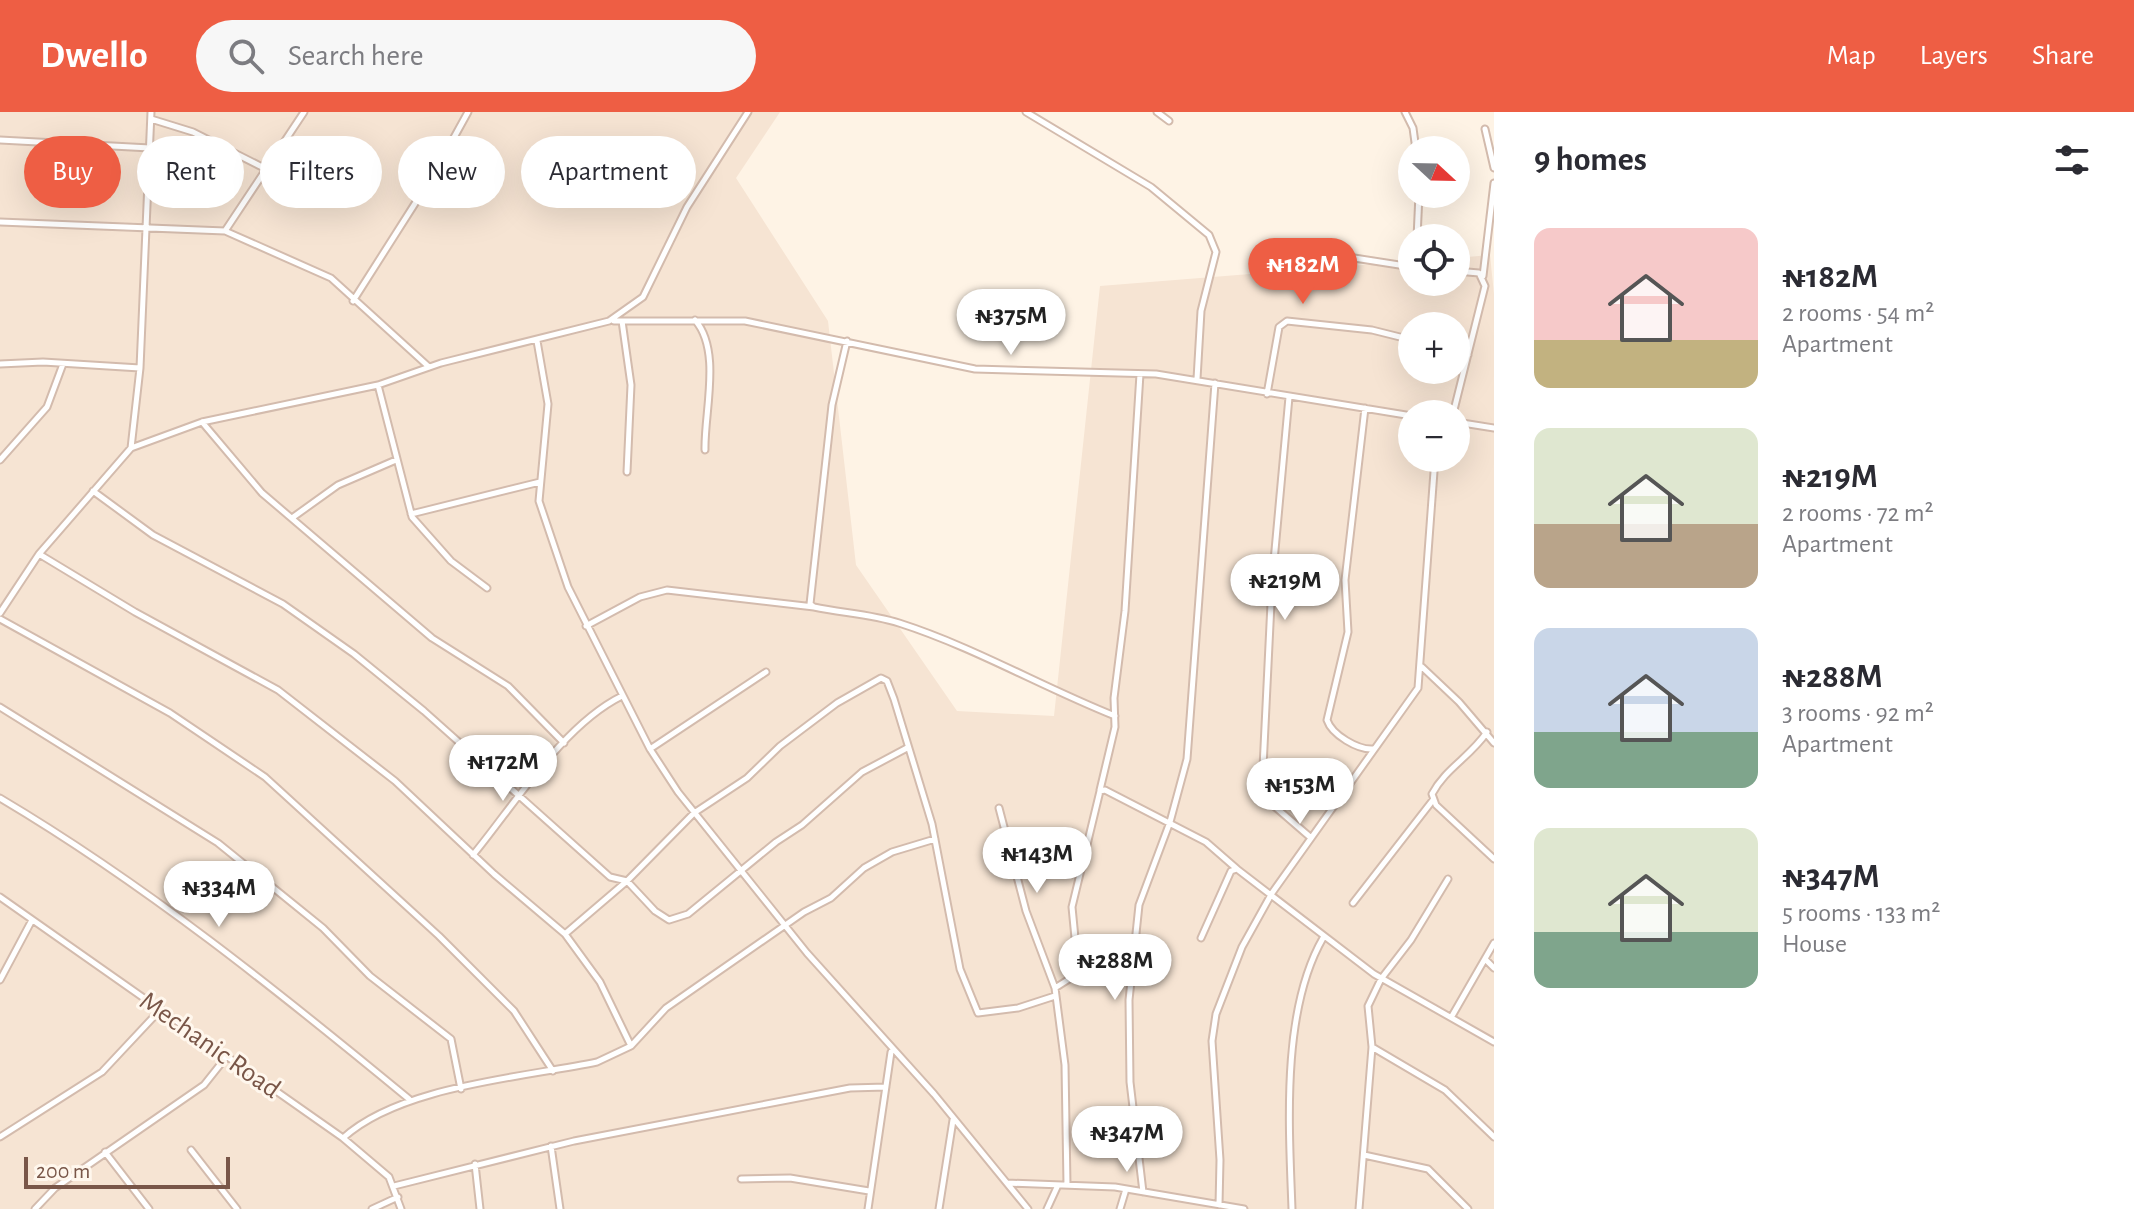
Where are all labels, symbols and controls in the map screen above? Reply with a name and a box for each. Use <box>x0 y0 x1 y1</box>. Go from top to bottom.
search box <box>196 20 756 92</box>
icon: search <box>224 34 268 78</box>
text: Dwello <box>40 37 148 75</box>
text: Search here <box>288 41 424 71</box>
text: Map <box>1827 42 1876 70</box>
text: Layers <box>1920 42 1988 70</box>
text: Share <box>2032 42 2094 70</box>
chip: Buy <box>24 136 121 208</box>
chip: Rent <box>137 136 244 208</box>
chip: Filters <box>260 136 382 208</box>
chip: New <box>398 136 505 208</box>
chip: Apartment <box>521 136 696 208</box>
north arrow <box>1398 136 1470 208</box>
map controls <box>1398 136 1470 472</box>
icon: filters <box>2050 138 2094 182</box>
text: 9 homes <box>1534 143 1647 177</box>
button: locate <box>1398 224 1470 296</box>
pin: ₦182M <box>1247 238 1359 306</box>
text: ₦182M <box>1266 251 1340 277</box>
icon: home <box>1598 260 1694 356</box>
text: ₦182M <box>1782 260 1878 294</box>
pin: ₦375M <box>955 289 1067 357</box>
text: 2 rooms · 54 m² <box>1782 300 1934 326</box>
text: ₦375M <box>975 302 1047 328</box>
button: + <box>1398 312 1470 384</box>
text: Apartment <box>1782 331 1893 357</box>
button: − <box>1398 400 1470 472</box>
icon: home <box>1598 460 1694 556</box>
text: ₦219M <box>1782 460 1878 494</box>
text: 2 rooms · 72 m² <box>1782 500 1934 526</box>
text: Apartment <box>1782 531 1893 557</box>
pin: ₦219M <box>1229 554 1341 622</box>
text: ₦219M <box>1248 567 1322 593</box>
icon: home <box>1598 660 1694 756</box>
text: ₦288M <box>1782 660 1883 694</box>
text: 3 rooms · 92 m² <box>1782 700 1934 726</box>
text: Apartment <box>1782 731 1893 757</box>
pin: ₦172M <box>447 735 559 803</box>
text: ₦172M <box>467 748 539 774</box>
pin: ₦153M <box>1244 758 1356 826</box>
text: ₦153M <box>1265 771 1335 797</box>
pin: ₦143M <box>981 827 1093 895</box>
text: ₦143M <box>1001 840 1073 866</box>
icon: home <box>1598 860 1694 956</box>
text: ₦347M <box>1782 860 1880 894</box>
pin: ₦334M <box>163 861 275 929</box>
text: ₦334M <box>182 874 256 900</box>
text: 5 rooms · 133 m² <box>1782 900 1940 926</box>
text: House <box>1782 931 1847 957</box>
pin: ₦288M <box>1059 934 1171 1002</box>
text: ₦288M <box>1077 947 1153 973</box>
street label: Mechanic Road <box>134 987 285 1104</box>
pin: ₦347M <box>1071 1106 1183 1174</box>
text: ₦347M <box>1090 1119 1164 1145</box>
scale bar <box>24 1153 230 1189</box>
text: 200 m <box>36 1160 90 1182</box>

